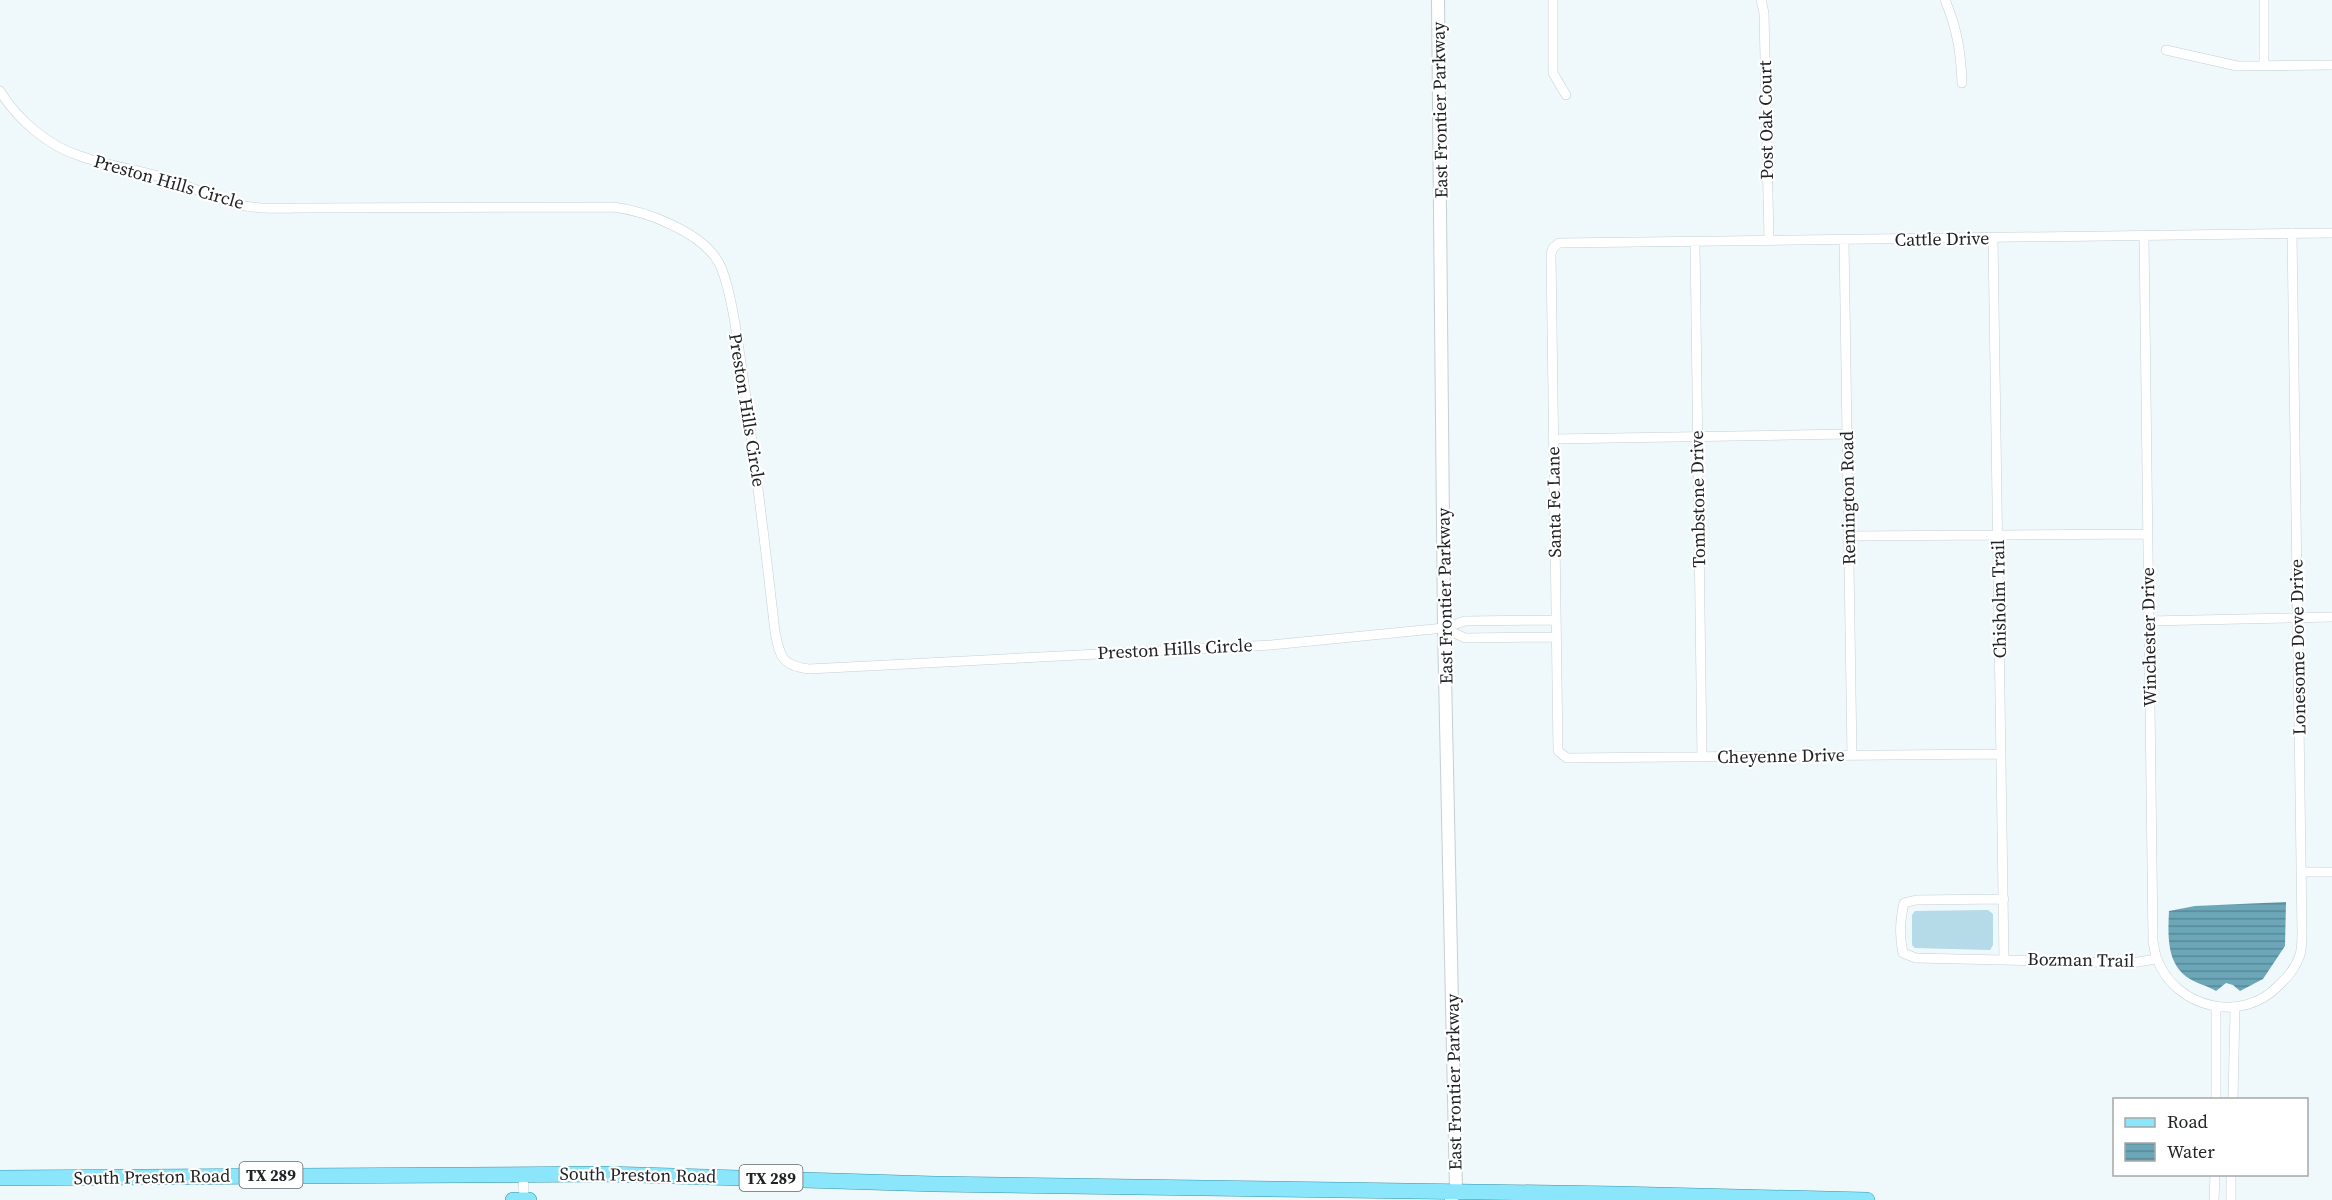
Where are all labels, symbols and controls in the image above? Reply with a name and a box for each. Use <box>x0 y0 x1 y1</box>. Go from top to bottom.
street label: East Frontier Parkway <box>1425 21 1454 199</box>
street label: Post Oak Court <box>1752 60 1779 180</box>
street label: Preston Hills Circle <box>91 148 247 215</box>
street label: Cattle Drive <box>1895 225 1989 252</box>
street label: Preston Hills Circle <box>723 331 772 489</box>
street label: Tombstone Drive <box>1684 430 1711 568</box>
street label: Remington Road <box>1834 431 1861 565</box>
street label: Santa Fe Lane <box>1540 446 1567 558</box>
street label: East Frontier Parkway <box>1430 507 1459 685</box>
street label: Chisholm Trail <box>1985 539 2012 659</box>
street label: Lonesome Dove Drive <box>2283 559 2312 735</box>
street label: Winchester Drive <box>2135 567 2162 707</box>
street label: Preston Hills Circle <box>1097 632 1253 665</box>
street label: Cheyenne Drive <box>1717 742 1845 769</box>
street label: Bozman Trail <box>2027 946 2135 973</box>
street label: East Frontier Parkway <box>1439 993 1468 1171</box>
legend <box>2113 1098 2308 1176</box>
text: Road <box>2167 1109 2208 1134</box>
text: Water <box>2167 1139 2215 1164</box>
street label: South Preston Road <box>559 1161 717 1188</box>
road number: TX 289 <box>240 1162 302 1188</box>
street label: South Preston Road <box>73 1163 231 1190</box>
road number: TX 289 <box>740 1165 802 1191</box>

